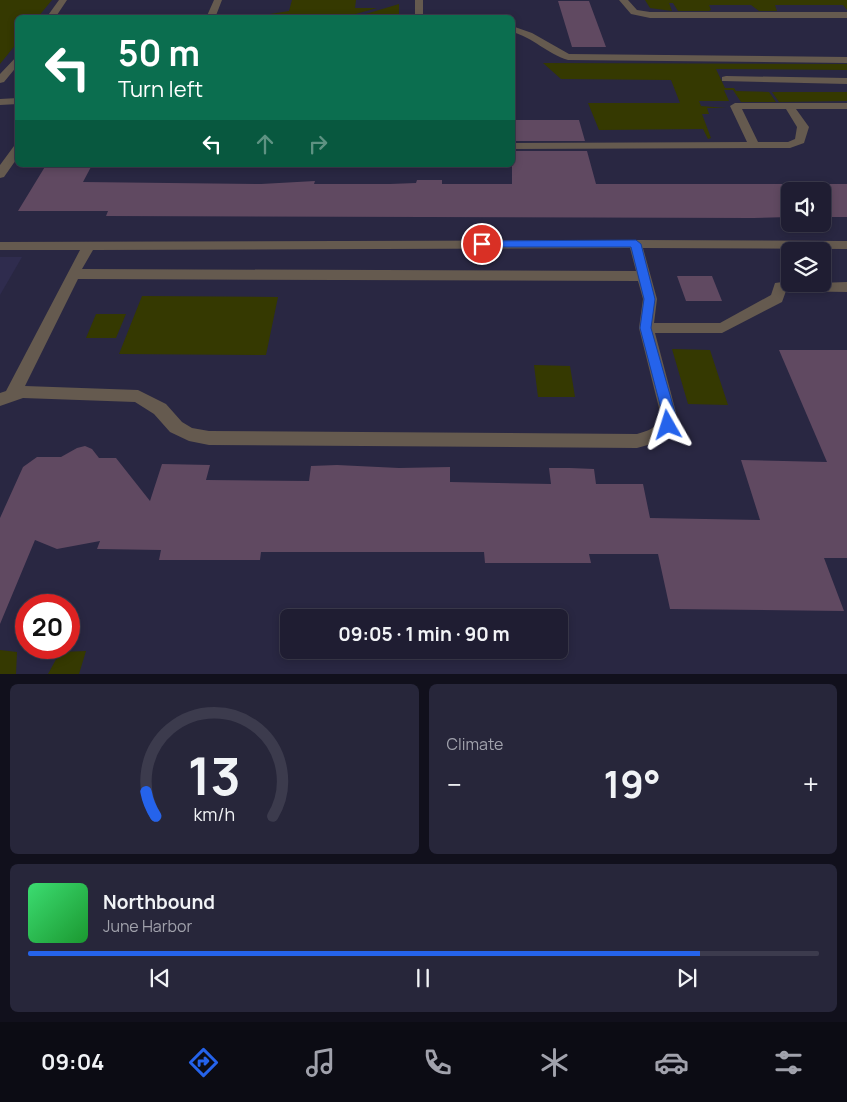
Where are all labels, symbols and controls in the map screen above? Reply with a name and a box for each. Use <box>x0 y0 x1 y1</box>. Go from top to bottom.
text: 50 m <box>118 29 200 77</box>
icon: left <box>35 35 100 100</box>
text: Turn left <box>118 74 203 104</box>
icon: left <box>198 130 226 158</box>
icon: ahead <box>251 130 279 158</box>
icon: right <box>304 130 332 158</box>
map controls <box>781 182 831 292</box>
button: sound <box>781 182 831 232</box>
pin <box>461 223 503 265</box>
icon: arrive <box>468 230 496 258</box>
button: layers <box>781 242 831 292</box>
position arrow <box>641 398 693 450</box>
speed limit sign: 20 <box>15 594 80 659</box>
text: 09:05 · 1 min · 90 m <box>338 621 510 647</box>
text: Climate <box>447 733 503 755</box>
text: 13 <box>188 740 241 811</box>
text: 19° <box>604 757 661 809</box>
text: − <box>447 765 462 803</box>
text: + <box>803 765 819 803</box>
text: km/h <box>193 802 235 826</box>
text: Northbound <box>103 889 215 915</box>
text: June Harbor <box>103 915 192 937</box>
icon: previous <box>146 964 174 992</box>
icon: pause <box>409 964 437 992</box>
icon: next <box>673 964 701 992</box>
icon: directions <box>186 1045 221 1080</box>
icon: music <box>303 1045 338 1080</box>
icon: phone <box>420 1045 455 1080</box>
icon: climate <box>537 1045 572 1080</box>
icon: car <box>654 1045 689 1080</box>
icon: filters <box>771 1045 806 1080</box>
text: 09:04 <box>41 1047 105 1077</box>

